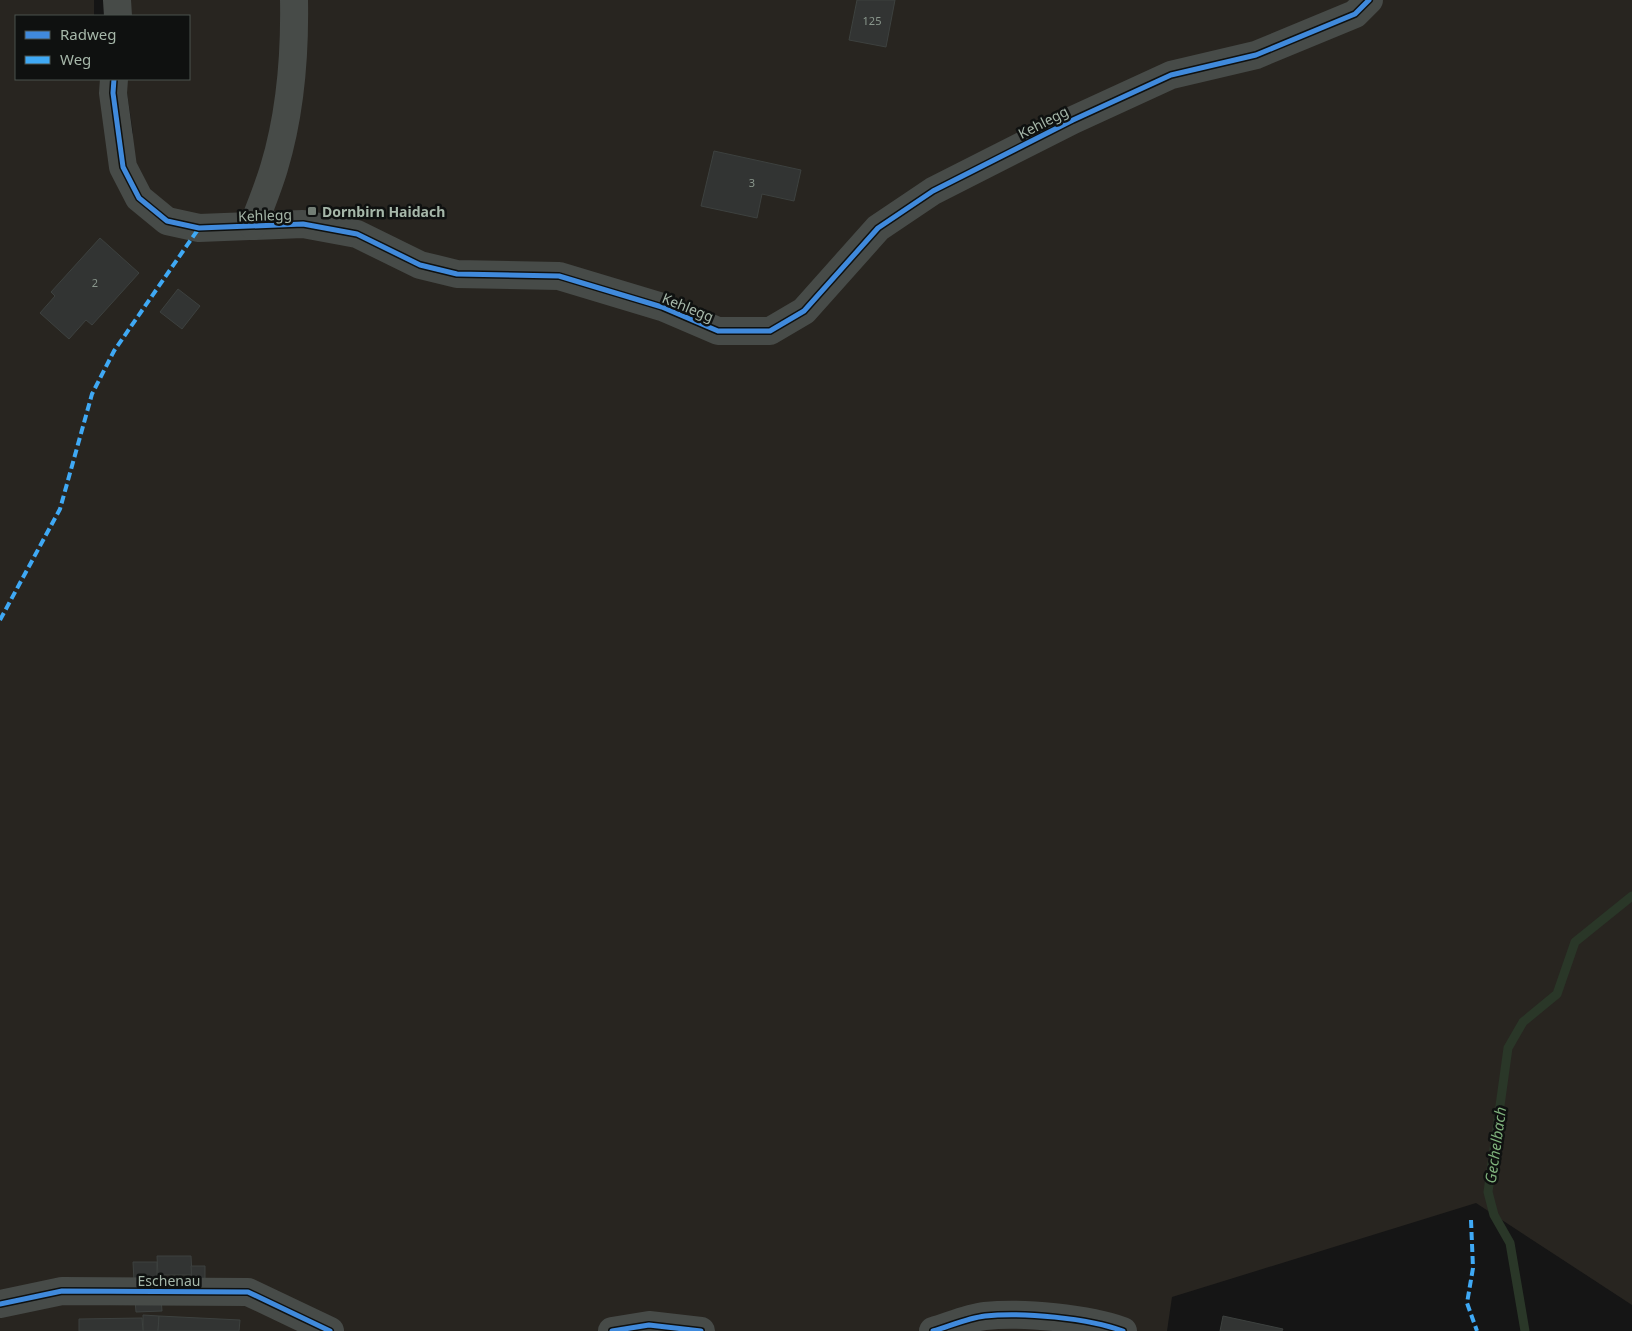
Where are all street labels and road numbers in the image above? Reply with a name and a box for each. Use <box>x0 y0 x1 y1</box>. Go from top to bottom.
street label: Kehlegg <box>1015 101 1071 143</box>
street label: Kehlegg <box>238 205 292 225</box>
street label: Kehlegg <box>659 288 717 326</box>
street label: Eschenau <box>138 1271 200 1290</box>

